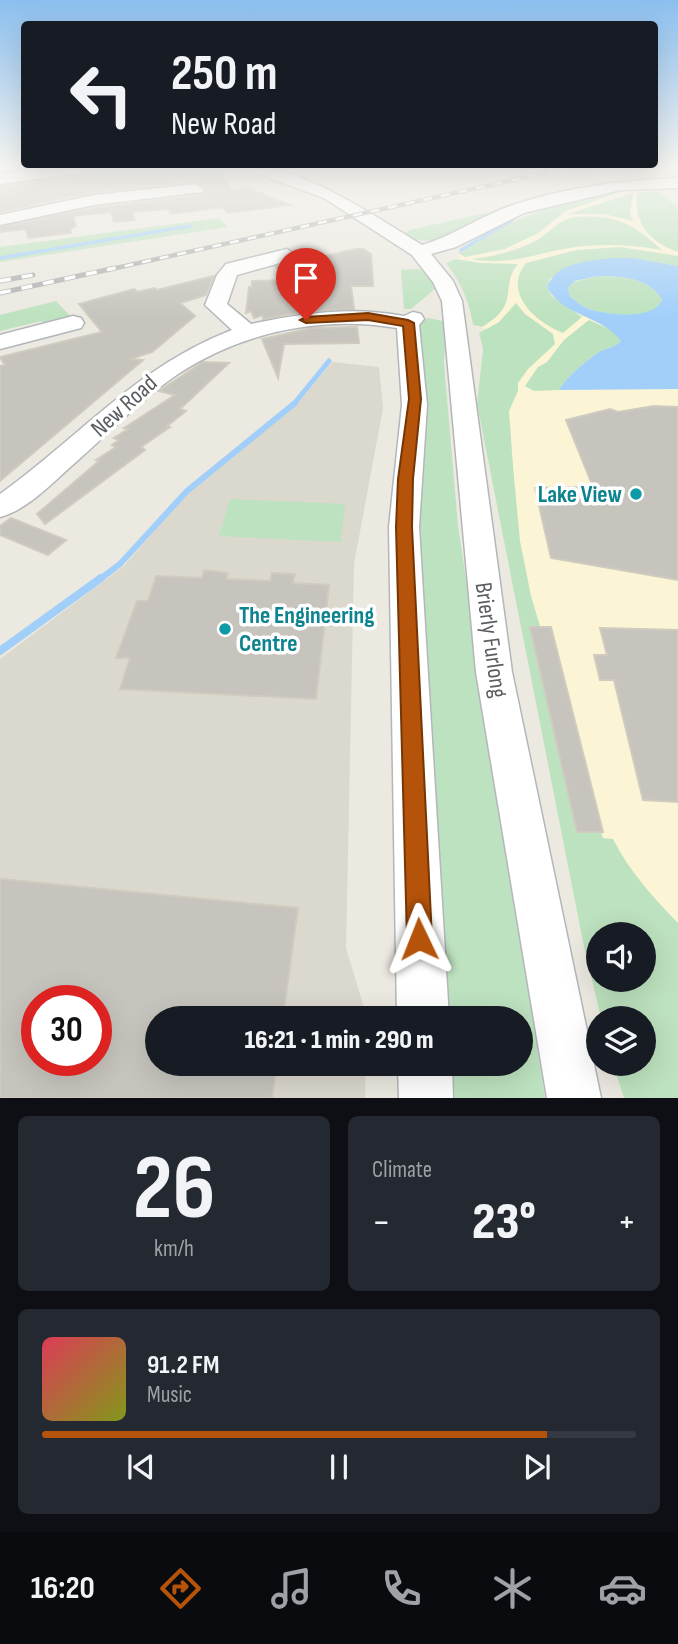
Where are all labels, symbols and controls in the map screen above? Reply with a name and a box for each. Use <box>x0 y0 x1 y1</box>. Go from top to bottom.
text: 250 m <box>171 45 277 104</box>
icon: left <box>56 49 147 140</box>
text: New Road <box>171 105 276 144</box>
pin <box>276 248 336 320</box>
icon: arrive <box>287 259 325 297</box>
street label: New Road <box>85 369 163 443</box>
place label: Lake View <box>538 480 623 509</box>
marker: Lake View <box>628 486 644 502</box>
street label: Brierly Furlong <box>469 580 513 700</box>
place label: The Engineering Centre <box>239 601 374 658</box>
marker: The Engineering Centre <box>217 621 233 637</box>
position arrow <box>382 902 456 976</box>
map controls <box>586 922 656 1076</box>
button: sound <box>586 922 656 992</box>
speed limit sign: 30 <box>21 985 112 1076</box>
button: layers <box>586 1006 656 1076</box>
text: 16:21 · 1 min · 290 m <box>244 1025 434 1056</box>
text: 26 <box>133 1135 215 1244</box>
text: Climate <box>372 1156 432 1184</box>
text: 23° <box>472 1191 536 1254</box>
text: − <box>372 1200 391 1245</box>
text: + <box>617 1200 636 1245</box>
text: km/h <box>154 1235 194 1263</box>
text: 91.2 FM <box>147 1350 219 1381</box>
text: Music <box>147 1381 192 1409</box>
icon: previous <box>122 1448 160 1486</box>
icon: pause <box>320 1448 358 1486</box>
icon: next <box>518 1448 556 1486</box>
icon: directions <box>156 1564 205 1613</box>
icon: music <box>267 1564 316 1613</box>
icon: phone <box>377 1564 426 1613</box>
icon: climate <box>488 1564 537 1613</box>
icon: car <box>598 1564 647 1613</box>
text: 16:20 <box>31 1569 95 1608</box>

